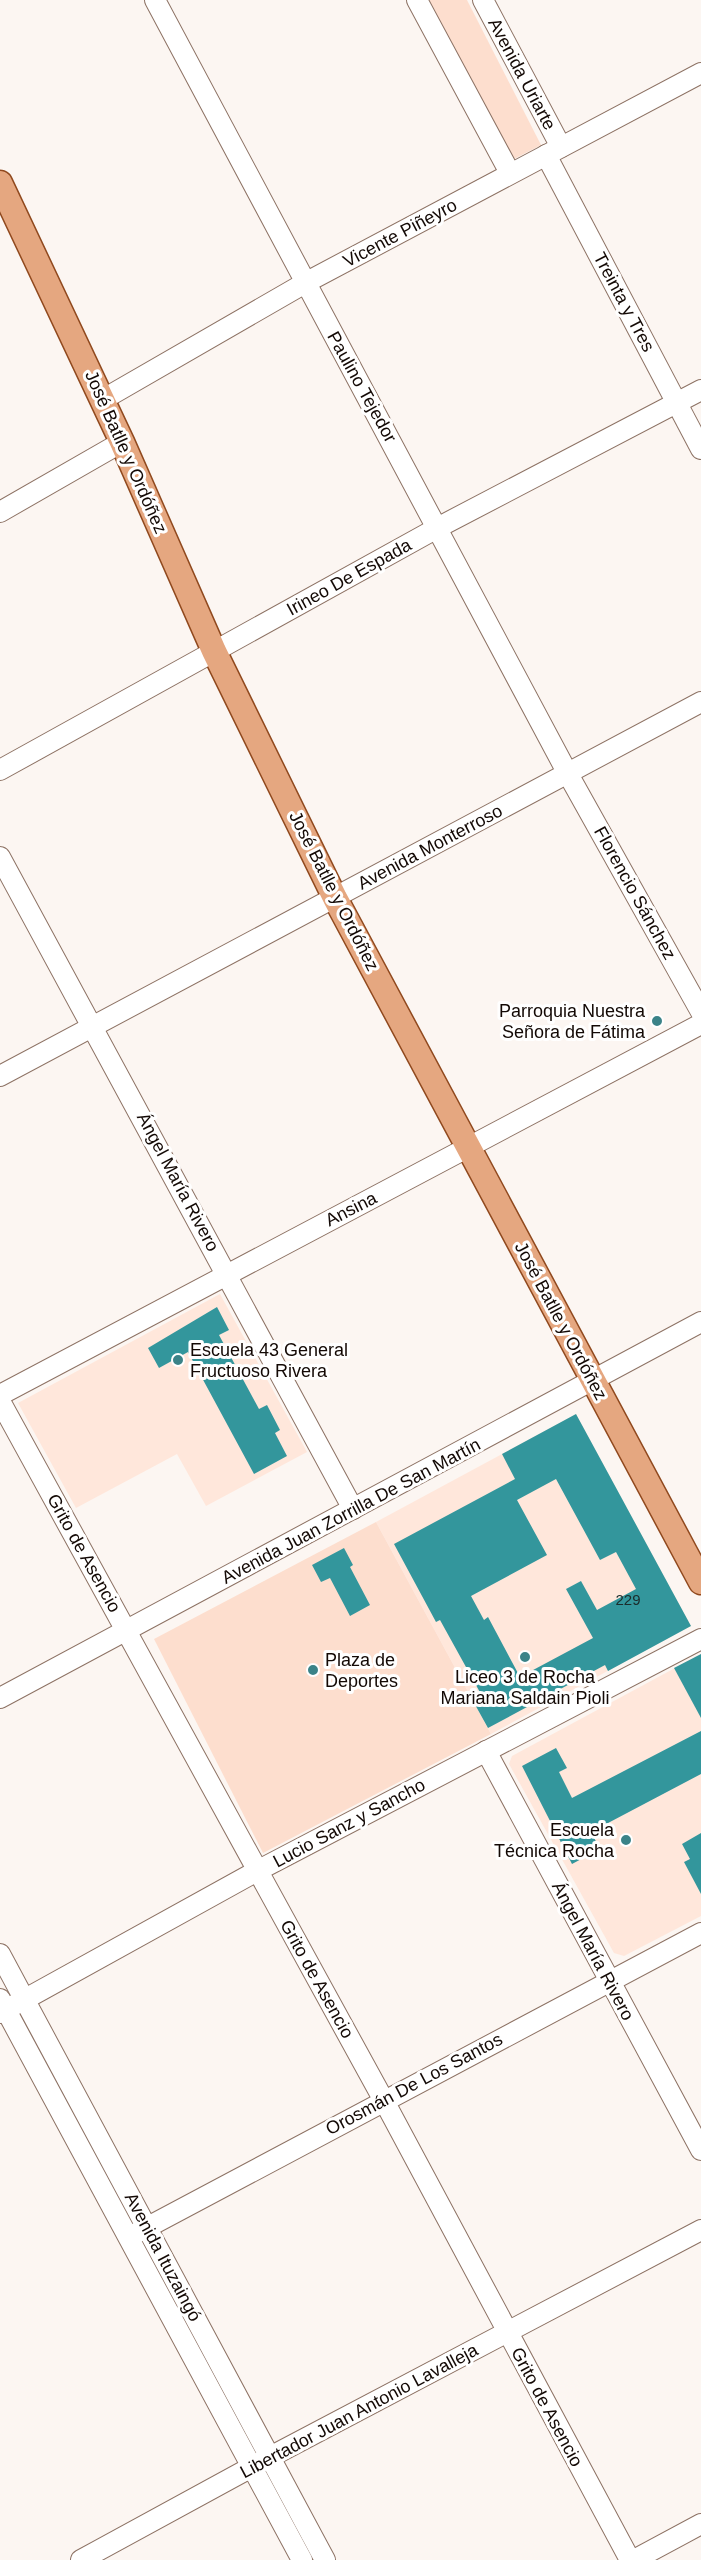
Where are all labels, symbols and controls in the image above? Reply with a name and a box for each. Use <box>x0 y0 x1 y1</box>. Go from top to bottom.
street label: Avenida Uriarte <box>484 15 560 133</box>
street label: Vicente Piñeyro <box>340 195 460 271</box>
street label: Treinta y Tres <box>589 249 659 355</box>
street label: Paulino Tejedor <box>323 328 401 446</box>
street label: José Batlle y Ordóñez <box>81 367 171 537</box>
street label: Irineo De Espada <box>283 534 416 619</box>
street label: Avenida Monterroso <box>354 800 506 894</box>
street label: José Batlle y Ordóñez <box>285 808 383 974</box>
street label: Florencio Sánchez <box>590 823 680 963</box>
place label: Parroquia Nuestra Señora de Fátima <box>499 1001 646 1042</box>
marker: Parroquia Nuestra Señora de Fátima <box>650 1014 664 1028</box>
street label: Ángel María Rivero <box>133 1109 223 1255</box>
street label: Ansina <box>322 1187 381 1230</box>
street label: José Batlle y Ordóñez <box>511 1239 611 1403</box>
place label: Escuela 43 General Fructuoso Rivera <box>190 1340 348 1381</box>
marker: Escuela 43 General Fructuoso Rivera <box>171 1353 185 1367</box>
street label: Avenida Juan Zorrilla De San Martín <box>218 1434 484 1588</box>
street label: Grito de Asencio <box>43 1490 125 1616</box>
house number: 229 <box>615 1591 641 1608</box>
place label: Plaza de Deportes <box>325 1650 398 1691</box>
marker: Liceo 3 de Rocha Mariana Saldain Pioli <box>518 1650 532 1664</box>
marker: Plaza de Deportes <box>306 1663 320 1677</box>
place label: Liceo 3 de Rocha Mariana Saldain Pioli <box>440 1667 610 1708</box>
street label: Lucio Sanz y Sancho <box>270 1774 428 1872</box>
place label: Escuela Técnica Rocha <box>494 1820 615 1861</box>
marker: Escuela Técnica Rocha <box>619 1833 633 1847</box>
street label: Ángel María Rivero <box>548 1878 638 2024</box>
street label: Grito de Asencio <box>276 1916 358 2042</box>
street label: Orosmán De Los Santos <box>322 2029 506 2139</box>
street label: Avenida Ituzaingó <box>121 2189 205 2325</box>
street label: Libertador Juan Antonio Lavalleja <box>237 2339 482 2482</box>
street label: Grito de Asencio <box>507 2344 587 2470</box>

